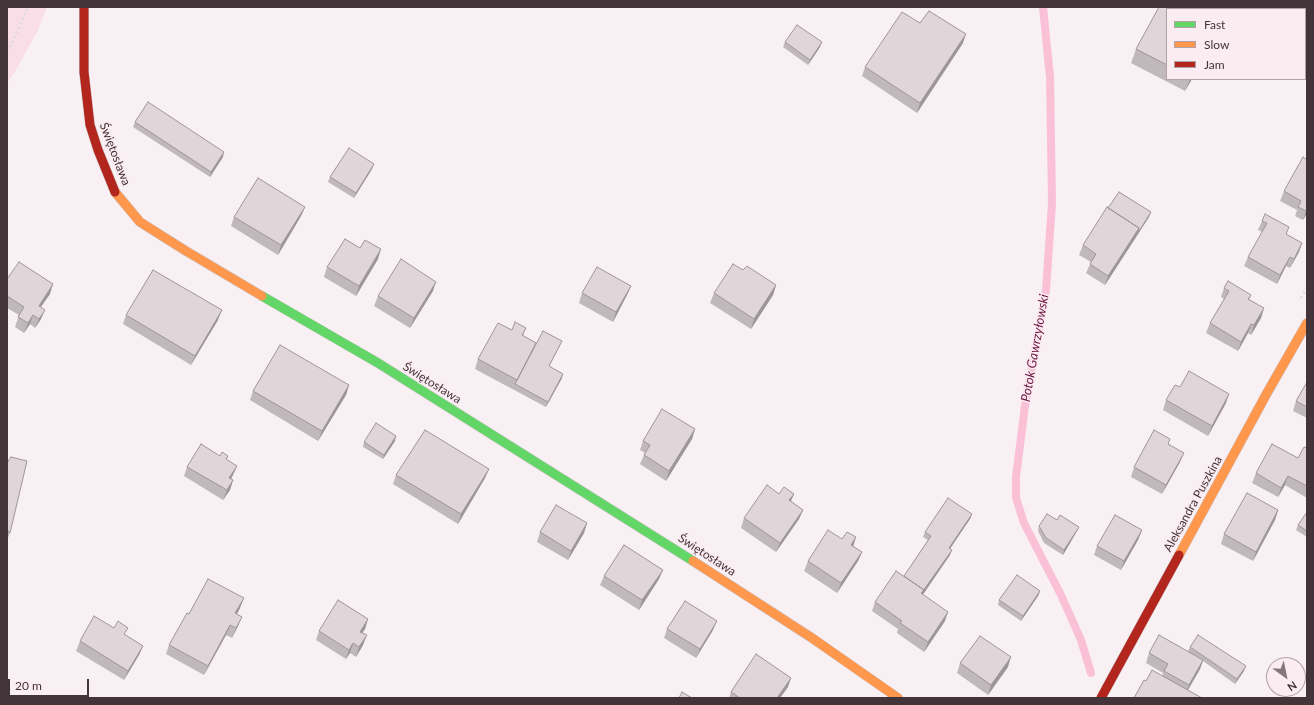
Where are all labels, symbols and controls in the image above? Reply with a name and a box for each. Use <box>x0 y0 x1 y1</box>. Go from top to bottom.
legend <box>1166 8 1306 80</box>
text: Fast <box>1204 17 1225 32</box>
text: Slow <box>1204 37 1229 52</box>
text: Jam <box>1204 57 1225 72</box>
street label: Świętosława <box>96 121 134 187</box>
water label: Potok Gawrzyłowski <box>1018 293 1052 403</box>
street label: Świętosława <box>400 359 464 407</box>
street label: Aleksandra Puszkina <box>1161 454 1225 554</box>
street label: Świętosława <box>675 531 739 579</box>
north arrow <box>1266 657 1306 697</box>
scale bar <box>10 671 91 697</box>
text: 20 m <box>15 678 42 693</box>
text: N <box>1285 679 1299 694</box>

